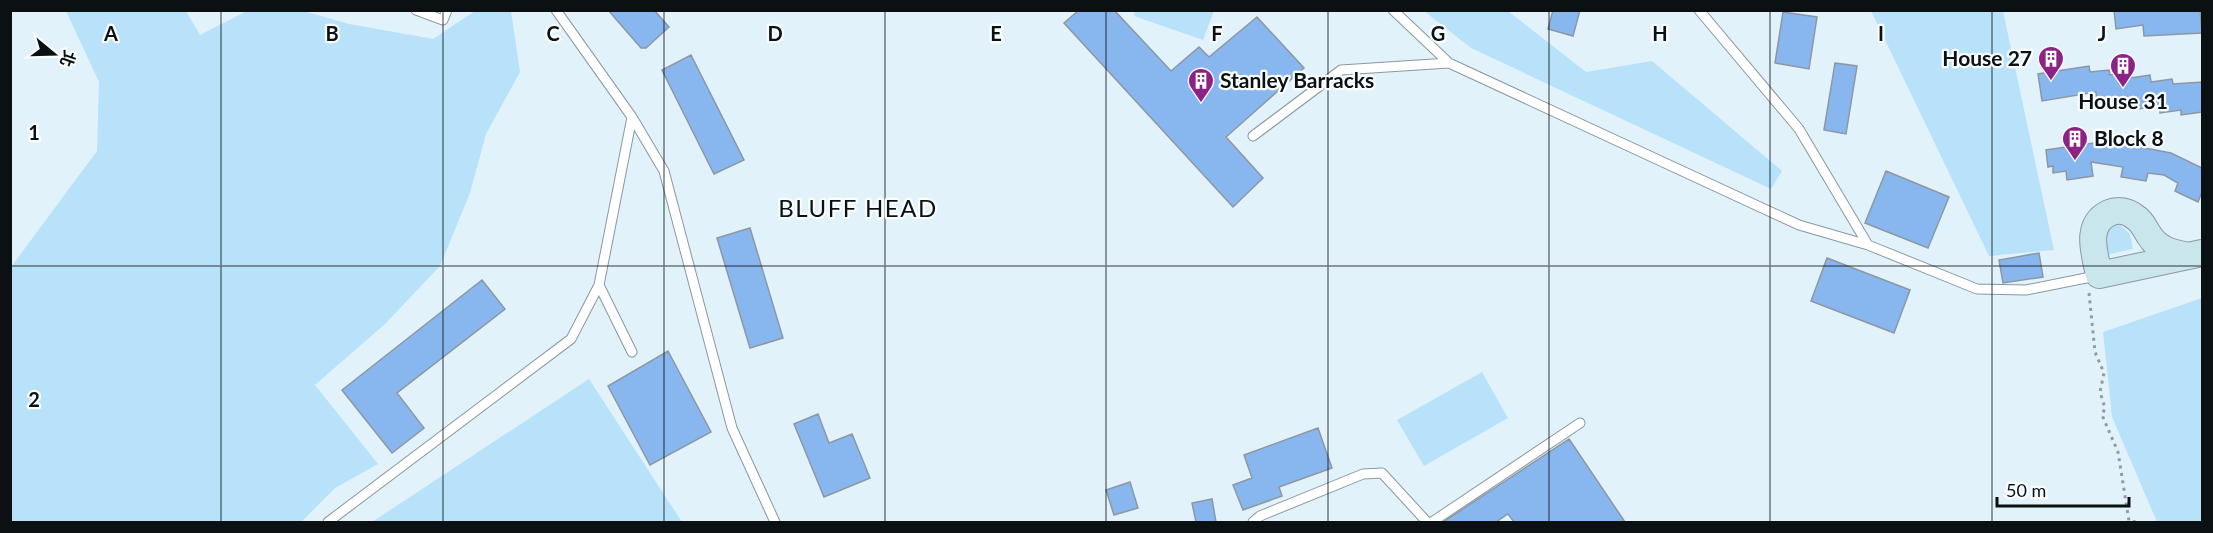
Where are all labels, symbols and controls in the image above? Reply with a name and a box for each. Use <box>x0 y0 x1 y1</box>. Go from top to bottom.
text: A <box>103 21 118 45</box>
text: B <box>325 21 339 45</box>
text: C <box>546 21 560 45</box>
text: D <box>767 21 783 45</box>
text: E <box>990 21 1002 45</box>
text: F <box>1211 21 1223 45</box>
text: G <box>1431 21 1445 45</box>
text: H <box>1652 21 1668 45</box>
text: I <box>1878 21 1884 45</box>
text: J <box>2098 21 2106 45</box>
north arrow <box>24 24 84 84</box>
building icon: House 27 <box>2036 44 2066 82</box>
place label: House 27 <box>1942 45 2032 70</box>
text: 北 <box>57 48 80 70</box>
building icon: House 31 <box>2108 51 2138 89</box>
building icon: Stanley Barracks <box>1186 66 1216 104</box>
place label: Stanley Barracks <box>1220 67 1374 92</box>
place label: House 31 <box>2078 88 2168 113</box>
text: 1 <box>28 120 40 144</box>
building icon: Block 8 <box>2060 124 2090 162</box>
place label: Block 8 <box>2094 125 2164 150</box>
district label: BLUFF HEAD <box>778 193 938 222</box>
text: 2 <box>28 387 40 411</box>
scale bar <box>1997 470 2129 508</box>
text: 50 m <box>2006 479 2046 501</box>

